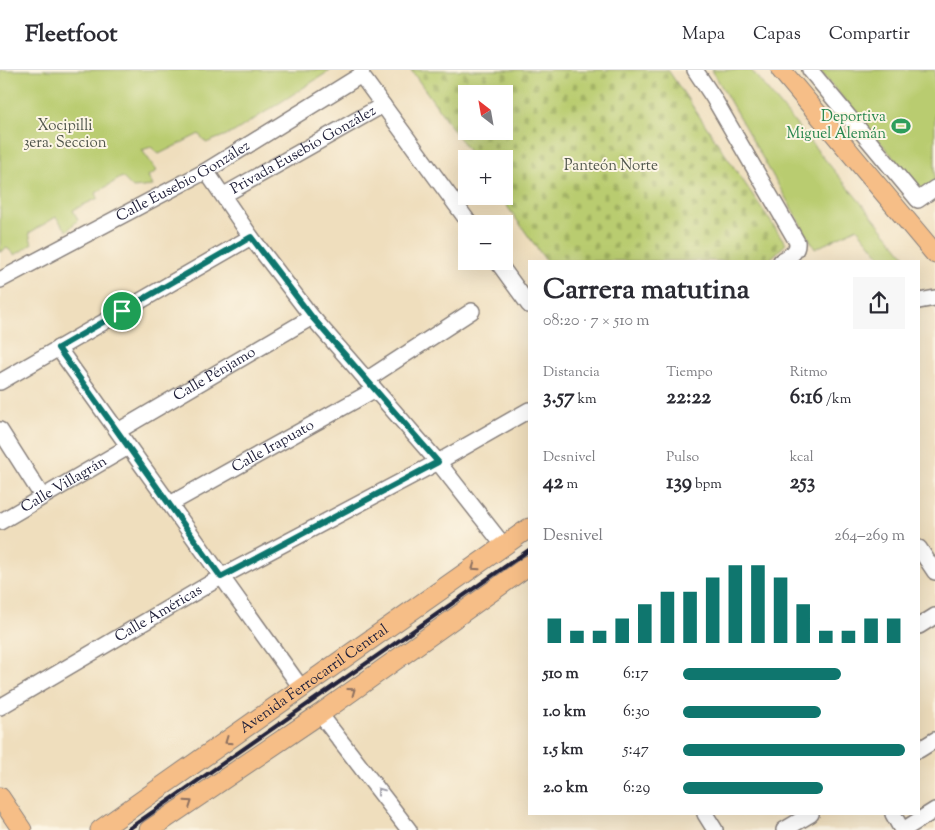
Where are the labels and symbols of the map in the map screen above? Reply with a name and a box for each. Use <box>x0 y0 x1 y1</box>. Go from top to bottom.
north arrow <box>458 85 512 140</box>
street label: Privada Eusebio González <box>227 100 380 200</box>
place label: Deportiva Miguel Alemán <box>786 107 886 145</box>
sports icon: Deportiva Miguel Alemán <box>890 115 912 137</box>
park label: Xocipilli 3era. Seccion <box>23 116 107 154</box>
street label: Calle Eusebio González <box>113 136 254 227</box>
park label: Panteón Norte <box>564 156 658 177</box>
pin <box>101 290 143 332</box>
street label: Calle Pénjamo <box>169 342 260 407</box>
street label: Calle Irapuato <box>228 415 318 478</box>
street label: Calle Villagrán <box>17 451 111 518</box>
one-way arrow <box>471 561 481 570</box>
street label: Calle Américas <box>111 580 206 648</box>
street label: Avenida Ferrocarril Central <box>236 619 393 739</box>
one-way arrow <box>346 688 356 697</box>
one-way arrow <box>224 735 234 744</box>
one-way arrow <box>377 787 386 797</box>
one-way arrow <box>183 800 193 809</box>

